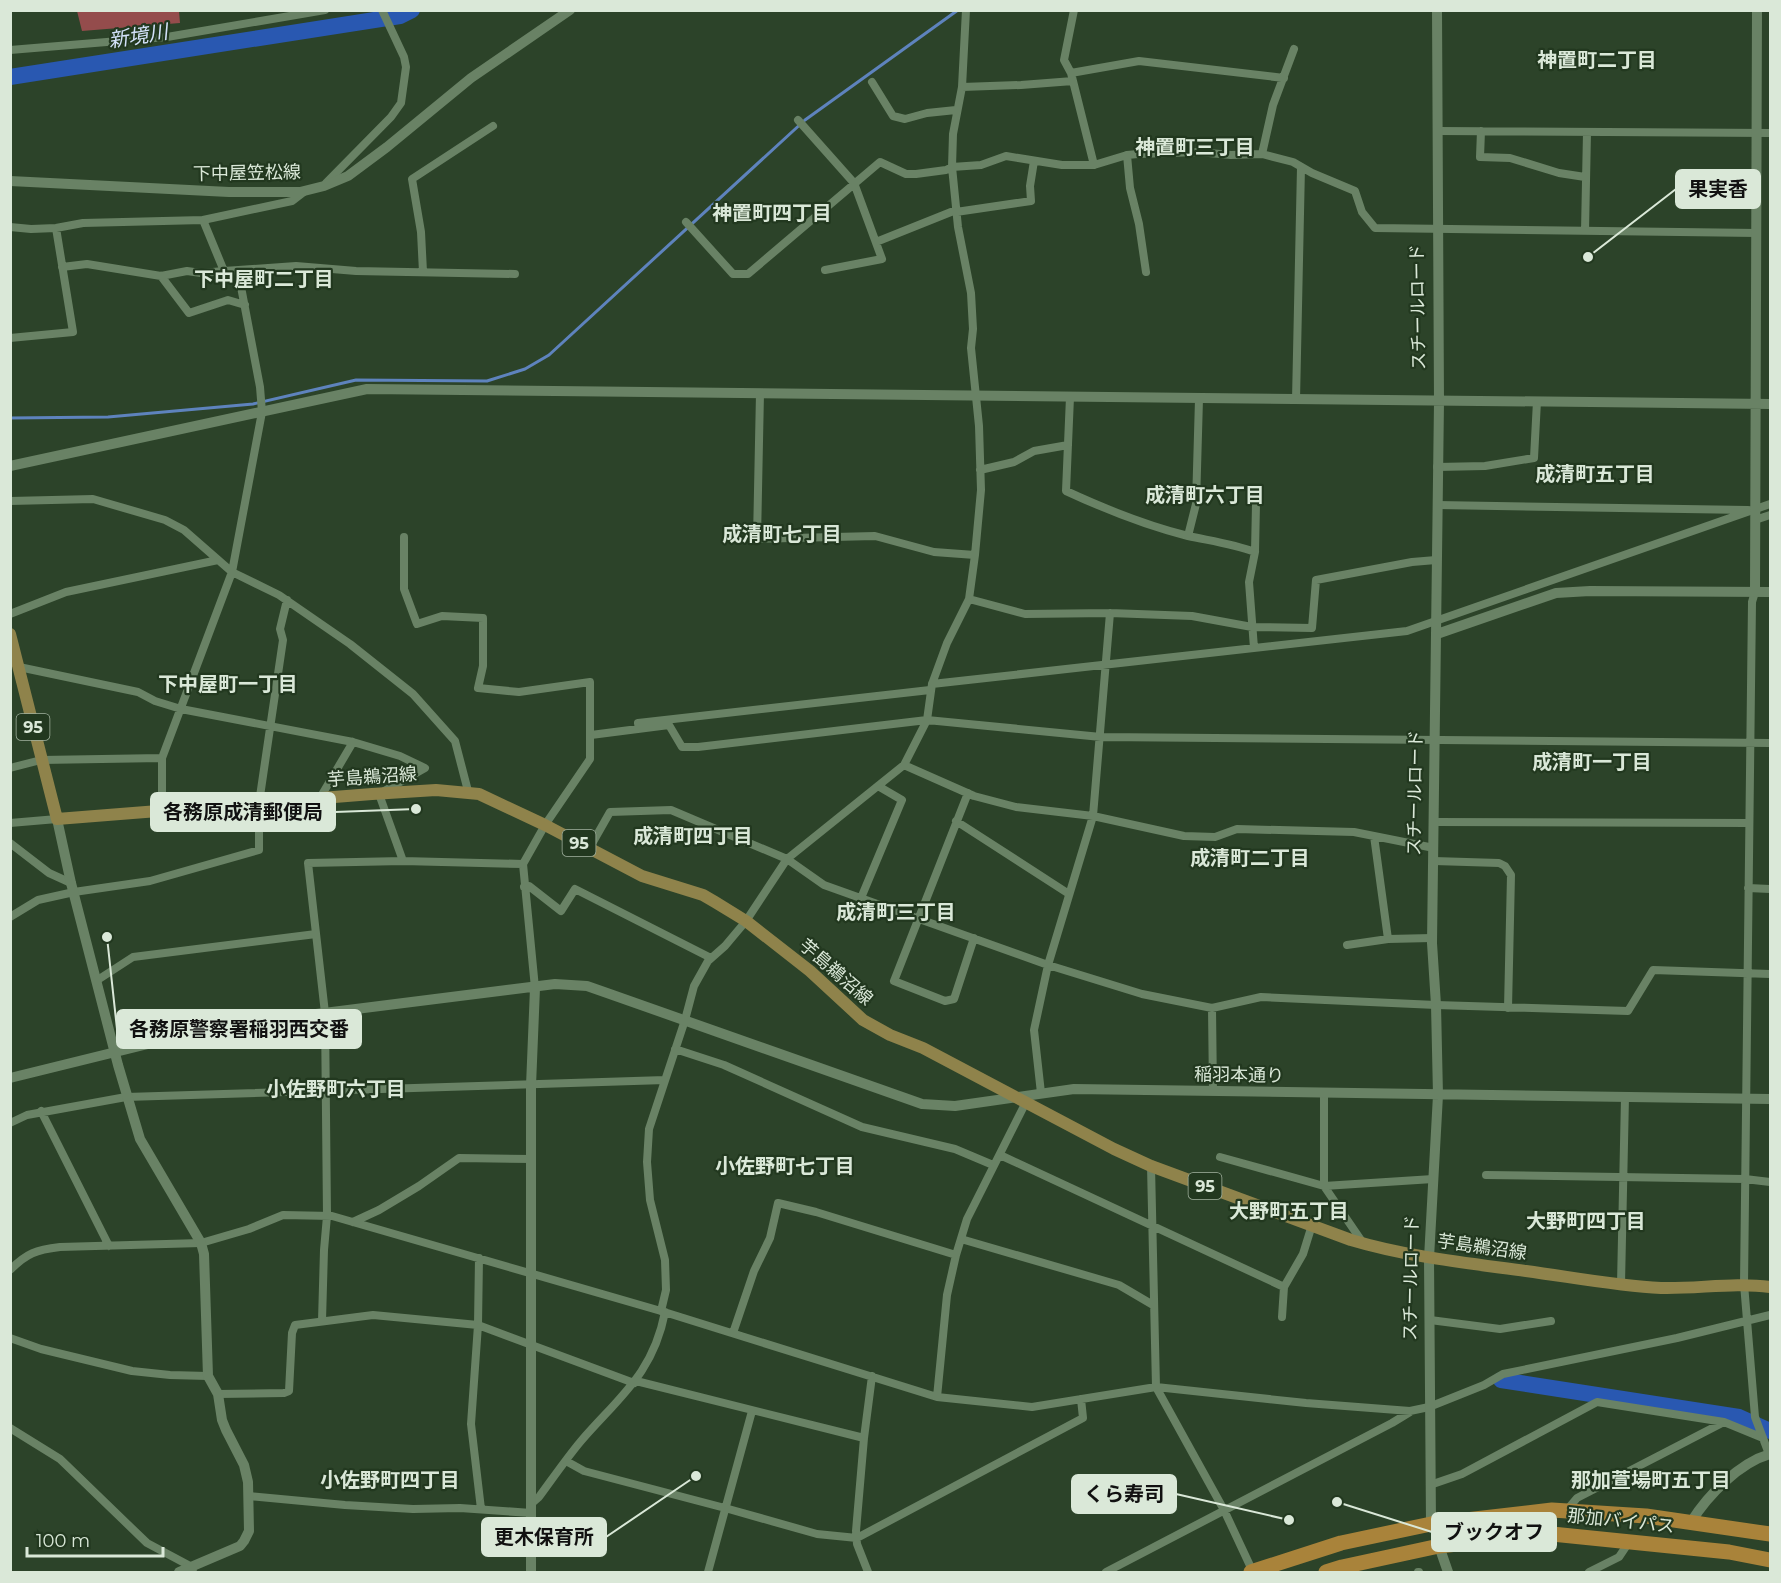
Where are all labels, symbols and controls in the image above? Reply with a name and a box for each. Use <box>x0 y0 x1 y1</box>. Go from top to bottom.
water label: 新境川 <box>106 19 171 53</box>
district label: 神置町二丁目 <box>1537 48 1657 72</box>
district label: 神置町三丁目 <box>1135 135 1255 159</box>
street label: 下中屋笠松線 <box>193 161 301 185</box>
callout: 果実香 <box>1676 170 1760 208</box>
text: 果実香 <box>1688 177 1748 201</box>
district label: 神置町四丁目 <box>712 201 832 225</box>
street label: スチールロード <box>1406 244 1430 370</box>
district label: 下中屋町二丁目 <box>194 267 334 291</box>
district label: 成清町五丁目 <box>1535 462 1655 486</box>
district label: 成清町六丁目 <box>1145 483 1265 507</box>
district label: 成清町七丁目 <box>722 522 842 546</box>
district label: 下中屋町一丁目 <box>158 672 298 696</box>
road number: 95 <box>16 714 50 740</box>
street label: スチールロード <box>1403 730 1427 856</box>
district label: 成清町一丁目 <box>1532 750 1652 774</box>
street label: 芋島鵜沼線 <box>326 763 418 791</box>
callout: 各務原成清郵便局 <box>151 793 335 831</box>
text: 各務原成清郵便局 <box>163 800 323 824</box>
district label: 成清町四丁目 <box>633 824 753 848</box>
road number: 95 <box>562 830 596 856</box>
district label: 成清町二丁目 <box>1190 846 1310 870</box>
district label: 成清町三丁目 <box>836 900 956 924</box>
street label: 芋島鵜沼線 <box>795 934 877 1010</box>
callout: 各務原警察署稲羽西交番 <box>117 1010 361 1048</box>
text: 各務原警察署稲羽西交番 <box>129 1017 349 1041</box>
street label: 稲羽本通り <box>1194 1063 1284 1087</box>
district label: 小佐野町六丁目 <box>266 1077 406 1101</box>
district label: 小佐野町七丁目 <box>715 1154 855 1178</box>
road number: 95 <box>1188 1173 1222 1199</box>
district label: 大野町五丁目 <box>1229 1199 1349 1223</box>
district label: 大野町四丁目 <box>1526 1209 1646 1233</box>
street label: スチールロード <box>1399 1215 1423 1341</box>
street label: 芋島鵜沼線 <box>1436 1230 1528 1264</box>
district label: 小佐野町四丁目 <box>320 1468 460 1492</box>
district label: 那加萱場町五丁目 <box>1571 1468 1731 1492</box>
callout: くら寿司 <box>1072 1475 1176 1513</box>
text: くら寿司 <box>1084 1482 1164 1506</box>
street label: 那加バイパス <box>1566 1504 1676 1538</box>
callout: ブックオフ <box>1432 1513 1556 1551</box>
callout: 更木保育所 <box>482 1518 606 1556</box>
scale bar <box>27 1520 164 1558</box>
text: ブックオフ <box>1444 1520 1544 1544</box>
text: 更木保育所 <box>494 1525 594 1549</box>
text: 100 m <box>36 1530 90 1552</box>

